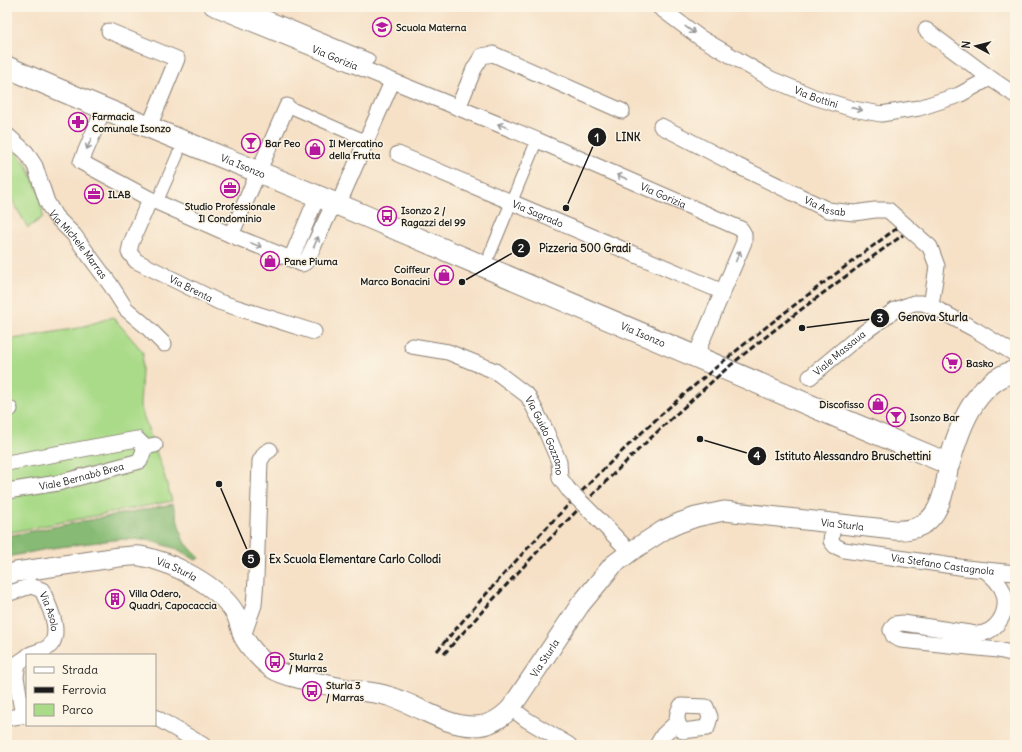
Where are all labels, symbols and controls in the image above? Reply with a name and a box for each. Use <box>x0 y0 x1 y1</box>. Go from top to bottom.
school or university icon: Scuola Materna <box>371 16 393 38</box>
place label: Scuola Materna <box>396 21 467 34</box>
one-way arrow <box>684 26 695 35</box>
north arrow <box>956 26 996 66</box>
text: N <box>959 40 973 49</box>
street label: Via Gorizia <box>310 42 360 73</box>
street label: Via Bottini <box>792 83 840 111</box>
one-way arrow <box>850 106 863 114</box>
place label: Farmacia Comunale Isonzo <box>92 110 171 135</box>
pharmacy icon: Farmacia Comunale Isonzo <box>67 111 89 133</box>
one-way arrow <box>497 122 509 130</box>
callout: LINK <box>587 126 649 149</box>
text: 1 <box>595 130 599 145</box>
text: LINK <box>615 130 641 144</box>
bar icon: Bar Peo <box>240 132 262 154</box>
place label: Bar Peo <box>265 137 301 150</box>
place label: Il Mercatino della Frutta <box>329 137 384 162</box>
one-way arrow <box>85 138 92 150</box>
shop icon: Il Mercatino della Frutta <box>304 138 326 160</box>
street label: Via Isonzo <box>219 151 268 181</box>
one-way arrow <box>617 173 629 180</box>
office icon: Studio Professionale Il Condominio <box>219 177 241 199</box>
street label: Via Gorizia <box>638 179 688 211</box>
office icon: ILAB <box>83 183 105 205</box>
place label: ILAB <box>108 188 131 201</box>
street label: Via Assab <box>802 193 847 219</box>
street label: Via Sagrado <box>510 197 566 230</box>
place label: Studio Professionale Il Condominio <box>185 200 276 225</box>
place label: Isonzo 2 / Ragazzi del 99 <box>401 204 466 229</box>
bus stop icon: Isonzo 2 / Ragazzi del 99 <box>376 205 398 227</box>
street label: Via Michele Marras <box>46 208 111 282</box>
callout: Pizzeria 500 Gradi <box>511 236 639 259</box>
one-way arrow <box>313 237 320 249</box>
text: 2 <box>518 240 525 255</box>
one-way arrow <box>250 241 262 249</box>
text: Pizzeria 500 Gradi <box>539 241 631 255</box>
shop icon: Pane Piuma <box>259 250 281 272</box>
one-way arrow <box>735 250 743 262</box>
place label: Pane Piuma <box>284 255 338 268</box>
place label: Coiffeur Marco Bonacini <box>360 263 431 288</box>
shop icon: Coiffeur Marco Bonacini <box>433 264 455 286</box>
street label: Via Brenta <box>167 272 215 305</box>
callout: Genova Sturla <box>870 306 976 329</box>
text: 3 <box>877 310 884 325</box>
text: Genova Sturla <box>898 310 969 324</box>
street label: Via Isonzo <box>619 319 668 350</box>
street label: Viale Massaua <box>810 327 868 378</box>
supermarket icon: Basko <box>941 352 963 374</box>
place label: Basko <box>966 357 994 370</box>
shop icon: Discofisso <box>867 393 889 415</box>
street label: Via Guido Gozzano <box>523 394 566 476</box>
place label: Discofisso <box>819 398 864 411</box>
bar icon: Isonzo Bar <box>885 406 907 428</box>
place label: Isonzo Bar <box>910 411 960 424</box>
callout: Istituto Alessandro Bruschettini <box>747 445 939 468</box>
text: 4 <box>754 448 761 463</box>
text: Istituto Alessandro Bruschettini <box>775 449 931 463</box>
street label: Viale Bernabò Brea <box>38 459 125 492</box>
street label: Via Sturla <box>820 515 865 533</box>
callout: Ex Scuola Elementare Carlo Collodi <box>241 547 449 570</box>
text: 5 <box>248 551 255 566</box>
street label: Via Stefano Castagnola <box>890 551 995 577</box>
text: Ex Scuola Elementare Carlo Collodi <box>269 552 441 566</box>
street label: Via Sturla <box>155 554 200 584</box>
place label: Villa Odero, Quadri, Capocaccia <box>129 587 217 612</box>
building icon: Villa Odero, Quadri, Capocaccia <box>104 588 126 610</box>
street label: Via Asolo <box>37 589 62 632</box>
street label: Via Sturla <box>527 636 562 680</box>
place label: Sturla 2 / Marras <box>289 650 328 675</box>
bus stop icon: Sturla 2 / Marras <box>264 651 286 673</box>
legend <box>26 654 156 726</box>
text: Strada <box>62 662 98 677</box>
place label: Sturla 3 / Marras <box>326 679 365 704</box>
bus stop icon: Sturla 3 / Marras <box>301 680 323 702</box>
text: Ferrovia <box>62 682 107 697</box>
text: Parco <box>62 702 94 717</box>

